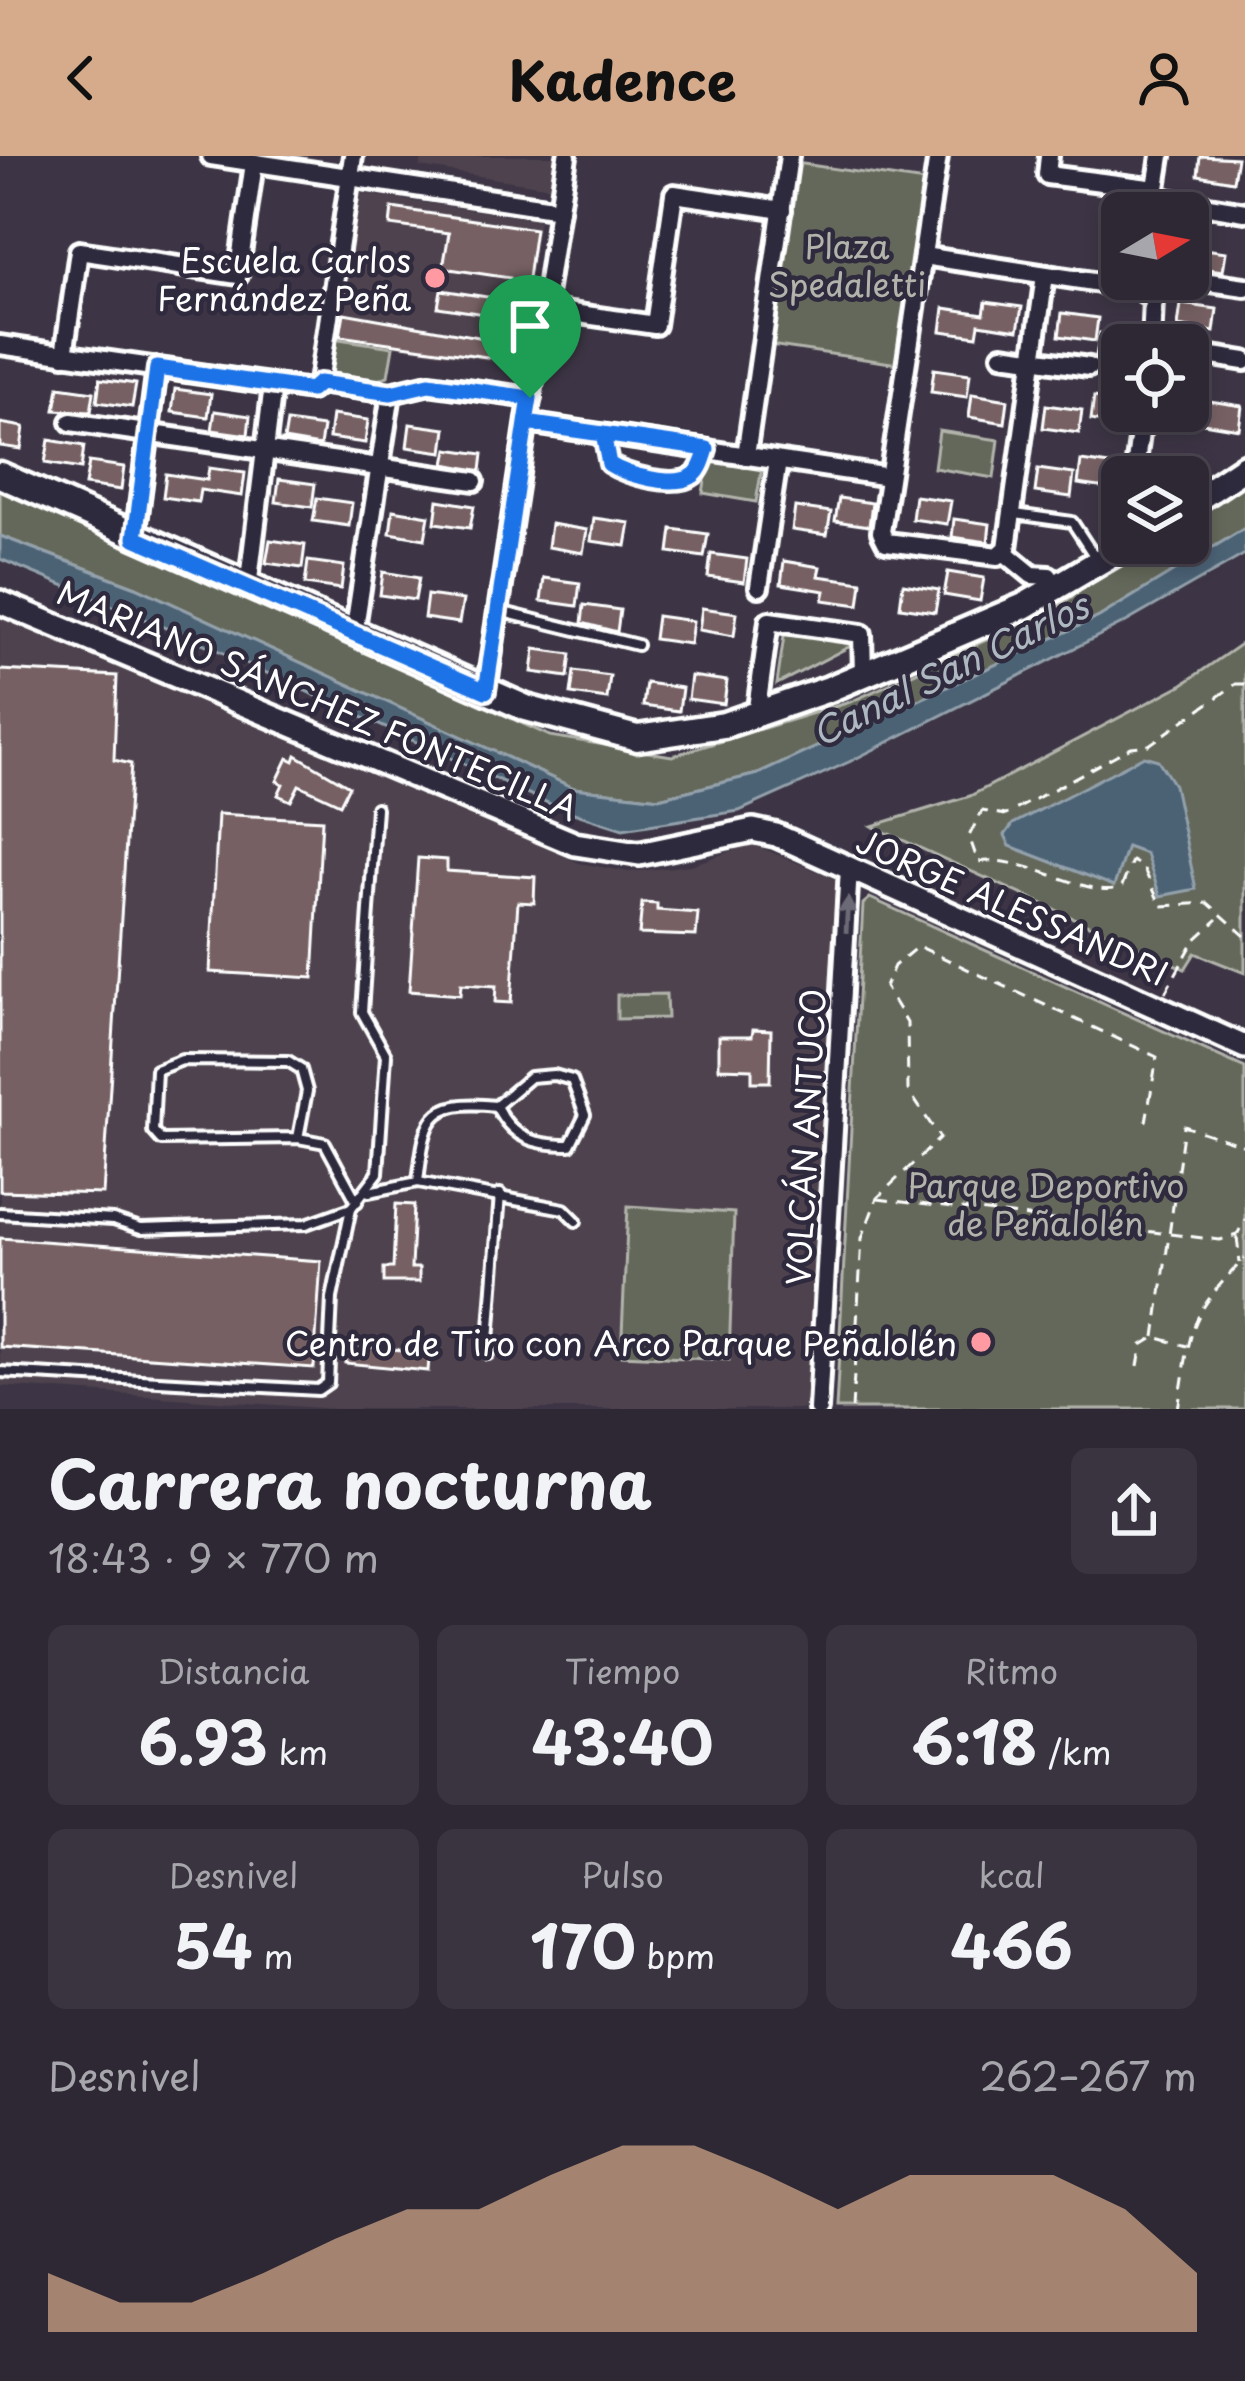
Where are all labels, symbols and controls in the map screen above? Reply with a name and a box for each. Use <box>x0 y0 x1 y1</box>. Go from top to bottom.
text: Kadence <box>509 38 736 119</box>
icon: back <box>48 45 114 111</box>
icon: person <box>1131 45 1197 111</box>
north arrow <box>1101 192 1209 300</box>
map controls <box>1101 192 1209 564</box>
park label: Plaza Spedaletti <box>768 220 926 308</box>
place label: Escuela Carlos Fernández Peña <box>157 234 411 322</box>
marker: Escuela Carlos Fernández Peña <box>422 265 448 291</box>
pin <box>479 275 581 398</box>
icon: arrive <box>497 293 563 359</box>
button: locate <box>1101 324 1209 432</box>
button: layers <box>1101 456 1209 564</box>
street label: MARIANO SÁNCHEZ FONTECILLA <box>50 566 586 832</box>
water label: Canal San Carlos <box>801 576 1100 759</box>
street label: JORGE ALESSANDRI <box>849 815 1177 997</box>
one-way arrow <box>837 896 856 933</box>
street label: VOLCÁN ANTUCO <box>771 987 837 1287</box>
park label: Parque Deportivo de Peñalolén <box>907 1159 1185 1247</box>
place label: Centro de Tiro con Arco Parque Peñalolén <box>285 1317 957 1367</box>
marker: Centro de Tiro con Arco Parque Peñalolén <box>968 1329 994 1355</box>
text: Carrera nocturna <box>48 1432 652 1531</box>
button: share <box>1071 1448 1197 1574</box>
text: 18:43 · 9 × 770 m <box>48 1527 379 1586</box>
text: Distancia <box>157 1645 310 1695</box>
text: Tiempo <box>565 1645 680 1695</box>
text: Ritmo <box>965 1645 1058 1695</box>
text: 6.93 <box>139 1695 268 1785</box>
text: 43:40 <box>531 1695 714 1785</box>
text: 6:18 <box>911 1695 1038 1785</box>
text: km <box>268 1726 328 1776</box>
text: /km <box>1038 1726 1112 1776</box>
text: Desnivel <box>169 1849 298 1899</box>
text: Pulso <box>581 1849 664 1899</box>
text: kcal <box>979 1849 1044 1899</box>
text: 54 <box>174 1899 253 1989</box>
text: 170 <box>530 1899 636 1989</box>
text: 466 <box>950 1899 1073 1989</box>
text: m <box>253 1930 293 1980</box>
text: bpm <box>636 1930 715 1980</box>
text: Desnivel <box>48 2045 200 2104</box>
text: 262–267 m <box>979 2045 1197 2104</box>

